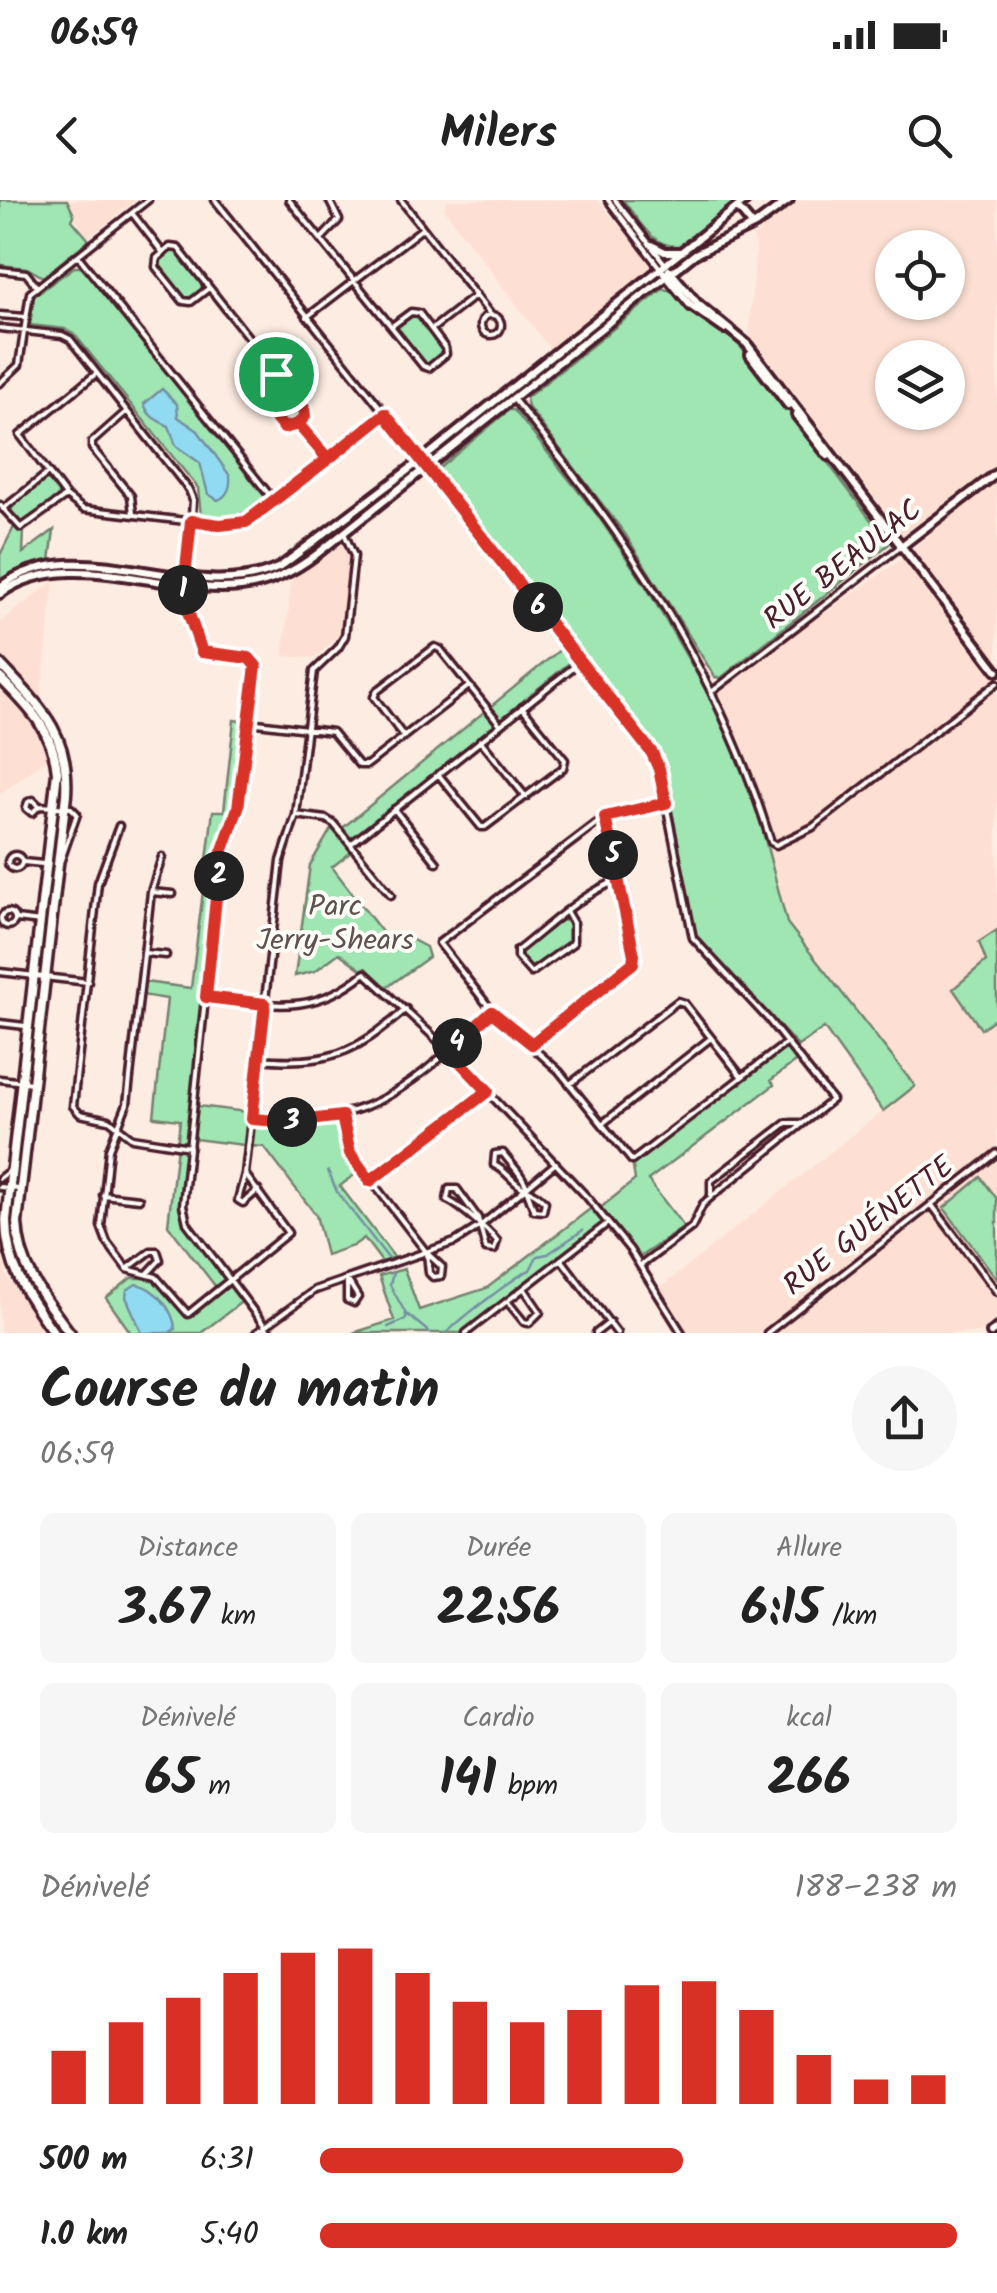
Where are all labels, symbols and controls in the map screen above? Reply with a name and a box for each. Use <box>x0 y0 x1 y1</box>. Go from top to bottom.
text: 06:59 <box>50 5 138 65</box>
text: Milers <box>440 99 557 171</box>
icon: back <box>40 108 95 163</box>
icon: search <box>902 108 957 163</box>
map controls <box>875 230 965 430</box>
button: locate <box>875 230 965 320</box>
pin <box>234 332 319 417</box>
button: layers <box>875 340 965 430</box>
icon: arrive <box>249 347 304 402</box>
street label: RUE BEAULAC <box>753 488 933 643</box>
pin: 1 <box>158 565 208 615</box>
text: 1 <box>179 567 187 612</box>
pin: 6 <box>513 582 563 632</box>
text: 6 <box>530 584 546 629</box>
pin: 5 <box>588 830 638 880</box>
text: 5 <box>606 832 620 877</box>
pin: 2 <box>194 851 244 901</box>
text: 2 <box>211 853 227 898</box>
park label: Parc Jerry-Shears <box>256 883 414 965</box>
pin: 4 <box>432 1018 482 1068</box>
text: 4 <box>449 1020 465 1065</box>
pin: 3 <box>267 1097 317 1147</box>
text: 3 <box>284 1099 300 1144</box>
street label: RUE GUÉNETTE <box>773 1143 966 1309</box>
text: Course du matin <box>40 1349 440 1436</box>
button: share <box>852 1366 957 1471</box>
text: 06:59 <box>40 1430 114 1481</box>
text: Distance <box>138 1526 238 1571</box>
text: Durée <box>466 1526 531 1571</box>
text: Allure <box>776 1526 842 1571</box>
text: 3.67 <box>120 1571 209 1651</box>
text: 22:56 <box>437 1571 560 1651</box>
text: 6:15 <box>741 1571 821 1651</box>
text: km <box>209 1594 256 1639</box>
text: /km <box>821 1594 877 1639</box>
text: Dénivelé <box>140 1696 236 1741</box>
text: Cardio <box>462 1696 535 1741</box>
text: kcal <box>786 1696 832 1741</box>
text: 65 <box>145 1741 197 1821</box>
text: 141 <box>439 1741 496 1821</box>
text: 266 <box>767 1741 851 1821</box>
text: m <box>197 1764 231 1809</box>
text: bpm <box>496 1764 558 1809</box>
text: Dénivelé <box>40 1863 149 1914</box>
text: 188–238 m <box>794 1863 957 1914</box>
text: 500 m <box>40 2135 128 2186</box>
text: 6:31 <box>200 2135 254 2186</box>
text: 1.0 km <box>40 2210 128 2261</box>
text: 5:40 <box>200 2210 259 2261</box>

